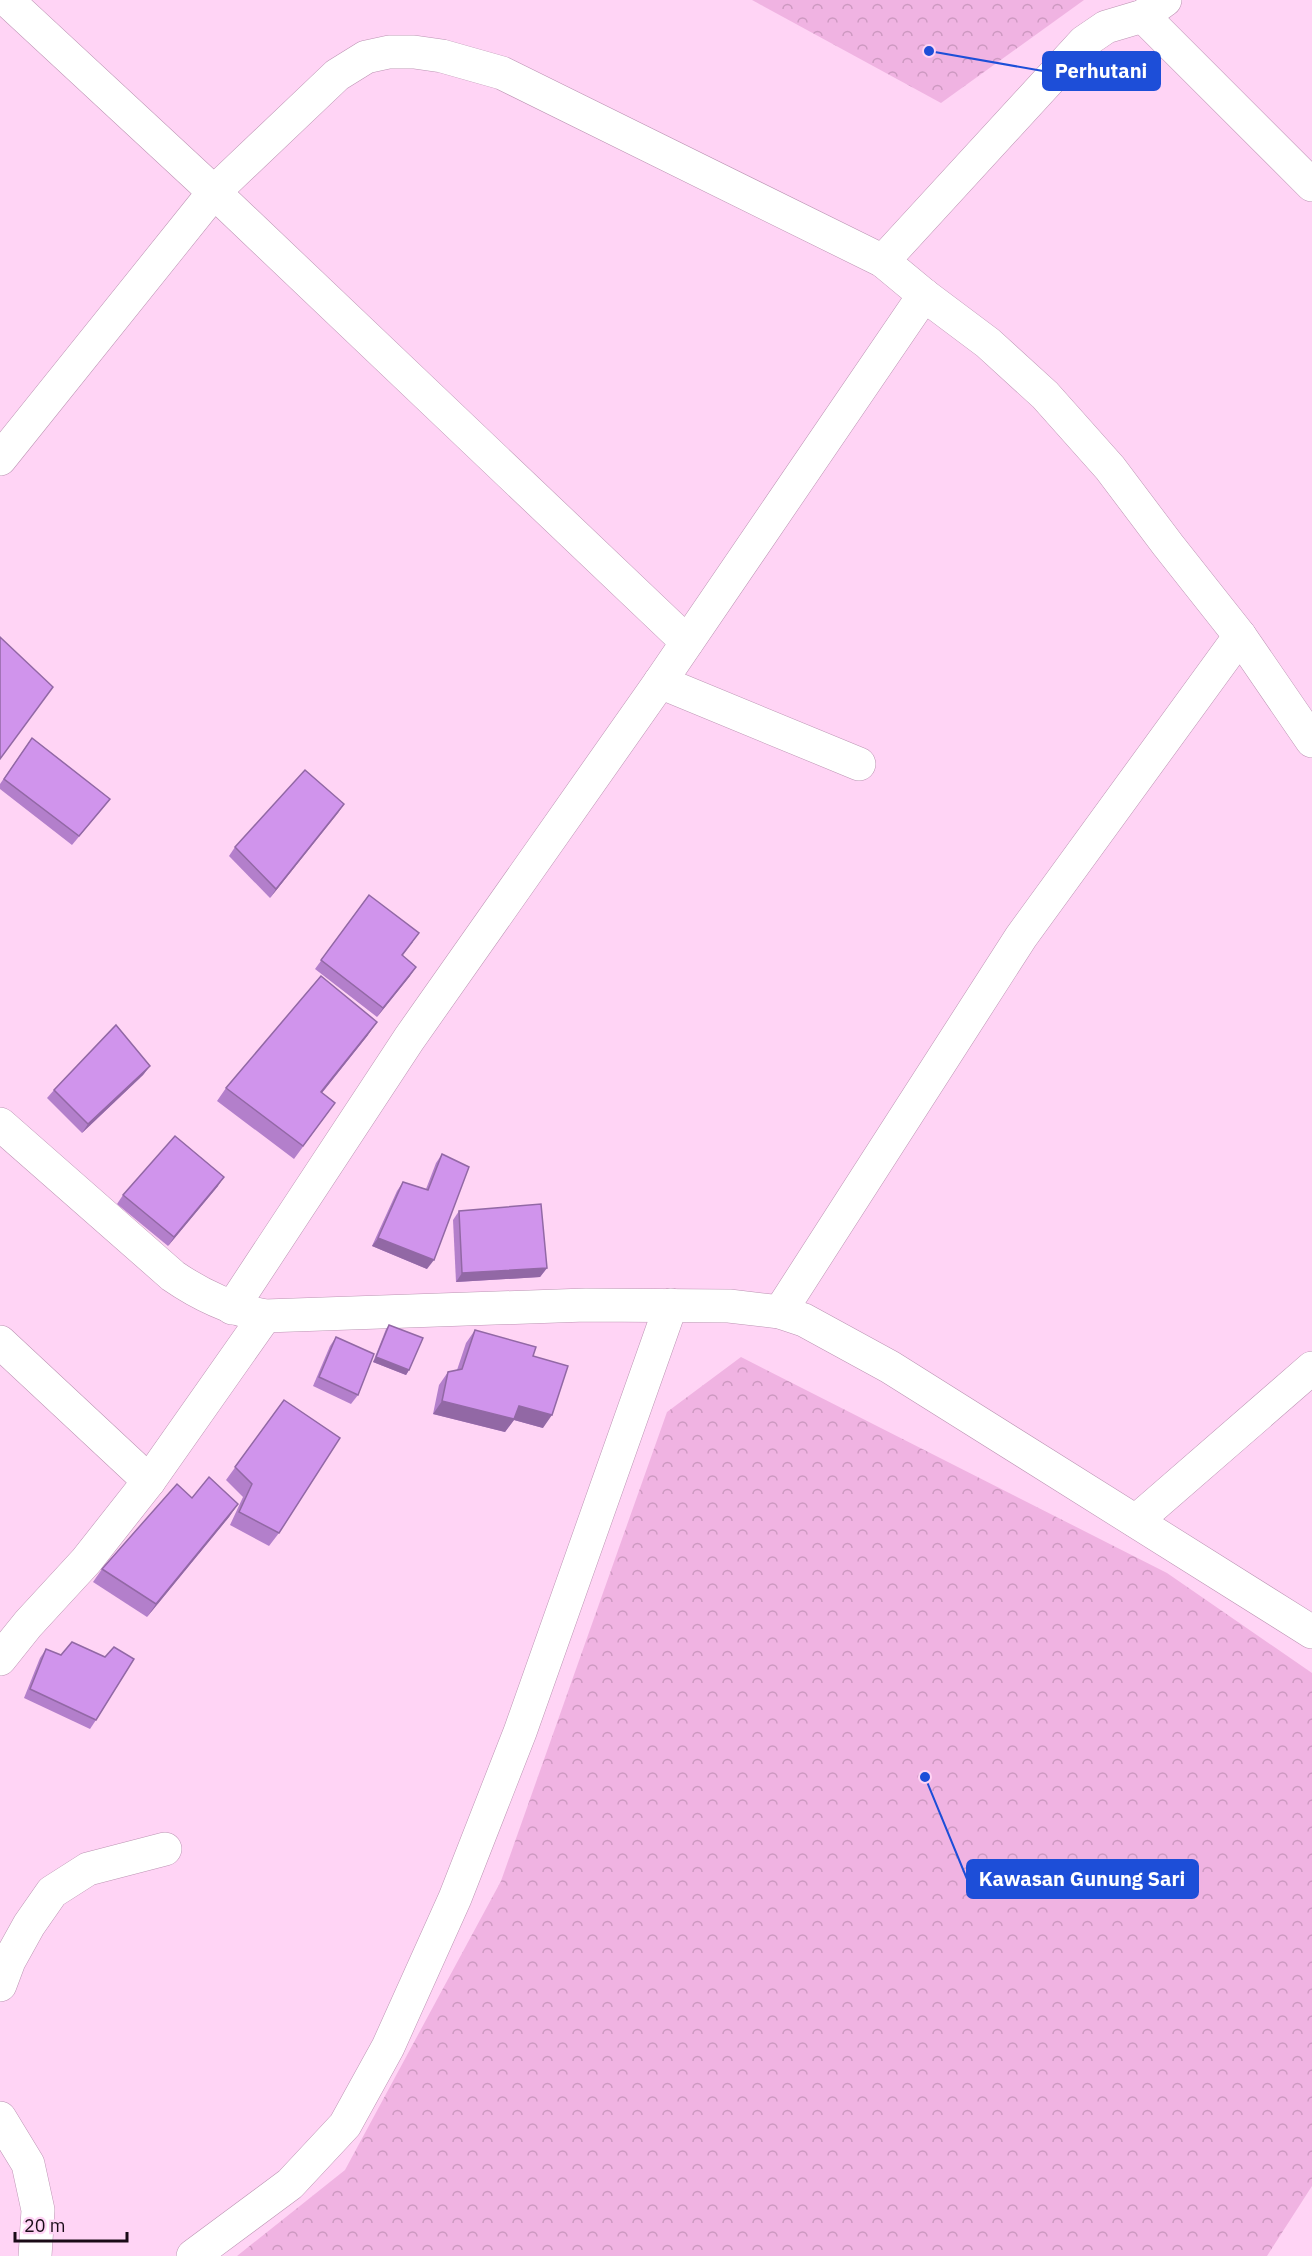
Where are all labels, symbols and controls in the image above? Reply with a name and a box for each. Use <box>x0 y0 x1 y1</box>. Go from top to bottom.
callout: Perhutani <box>1043 52 1160 90</box>
text: Perhutani <box>1055 57 1147 84</box>
callout: Kawasan Gunung Sari <box>967 1860 1198 1898</box>
text: Kawasan Gunung Sari <box>979 1865 1185 1892</box>
scale bar <box>15 2205 128 2243</box>
text: 20 m <box>24 2214 66 2237</box>

